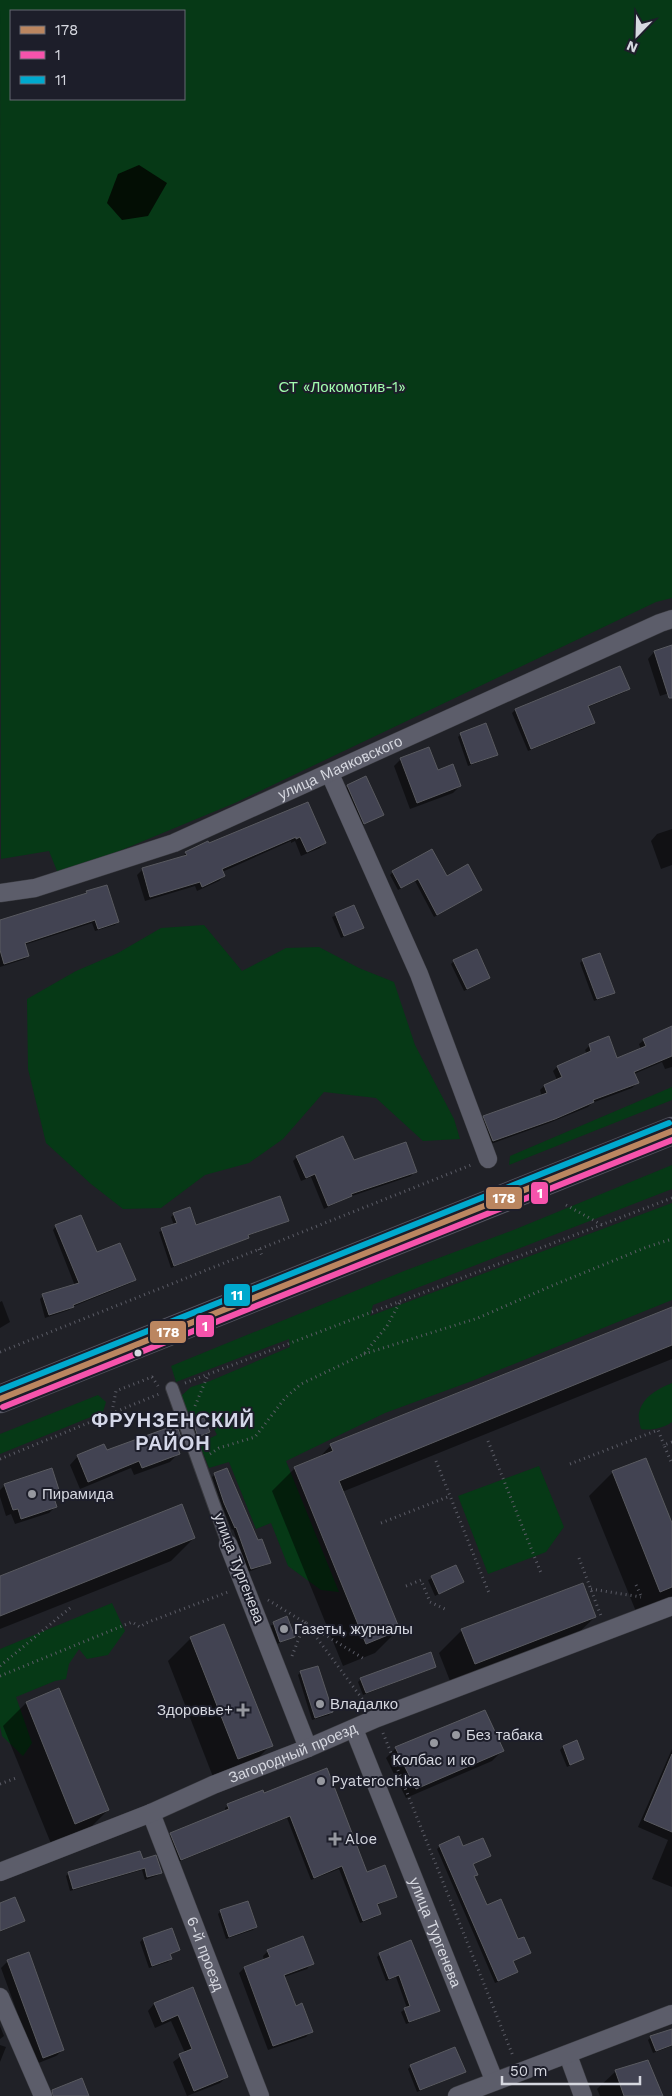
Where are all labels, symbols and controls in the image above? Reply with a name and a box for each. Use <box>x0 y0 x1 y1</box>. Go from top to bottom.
legend <box>10 10 185 100</box>
north arrow <box>612 10 662 60</box>
text: 178 <box>55 21 78 39</box>
text: N <box>624 38 640 56</box>
text: 1 <box>55 46 61 64</box>
text: 11 <box>55 71 67 89</box>
park label: СТ «Локомотив-1» <box>278 378 406 396</box>
street label: улица Маяковского <box>275 732 405 804</box>
line badge: 1 <box>530 1181 549 1205</box>
text: 1 <box>537 1185 543 1201</box>
line badge: 178 <box>485 1186 523 1210</box>
text: 178 <box>492 1190 516 1206</box>
line badge: 11 <box>223 1283 251 1307</box>
text: 11 <box>231 1287 243 1303</box>
line badge: 1 <box>195 1314 215 1338</box>
text: 1 <box>202 1318 208 1334</box>
line badge: 178 <box>149 1320 187 1344</box>
text: 178 <box>156 1324 180 1340</box>
unlabelled marker <box>133 1348 143 1358</box>
district label: ФРУНЗЕНСКИЙ РАЙОН <box>91 1408 255 1455</box>
place label: Пирамида <box>42 1485 114 1503</box>
marker: Пирамида <box>26 1488 38 1500</box>
street label: улица Тургенева <box>210 1510 269 1626</box>
place label: Газеты, журналы <box>294 1620 413 1638</box>
marker: Газеты, журналы <box>278 1623 290 1635</box>
place label: Владалко <box>330 1695 398 1713</box>
marker: Владалко <box>314 1698 326 1710</box>
place label: Здоровье+ <box>157 1701 233 1719</box>
marker: Здоровье+ <box>237 1704 249 1716</box>
street label: Загородный проезд <box>226 1719 360 1787</box>
place label: Без табака <box>466 1726 543 1744</box>
marker: Без табака <box>450 1729 462 1741</box>
marker: Колбас и ко <box>428 1737 440 1749</box>
place label: Колбас и ко <box>392 1751 476 1769</box>
place label: Pyaterochka <box>331 1772 421 1790</box>
marker: Pyaterochka <box>315 1775 327 1787</box>
place label: Aloe <box>345 1830 377 1848</box>
marker: Aloe <box>329 1833 341 1845</box>
street label: улица Тургенева <box>405 1875 465 1991</box>
street label: 6-й проезд <box>183 1914 228 1994</box>
scale bar <box>502 2054 640 2086</box>
text: 50 m <box>510 2062 547 2080</box>

